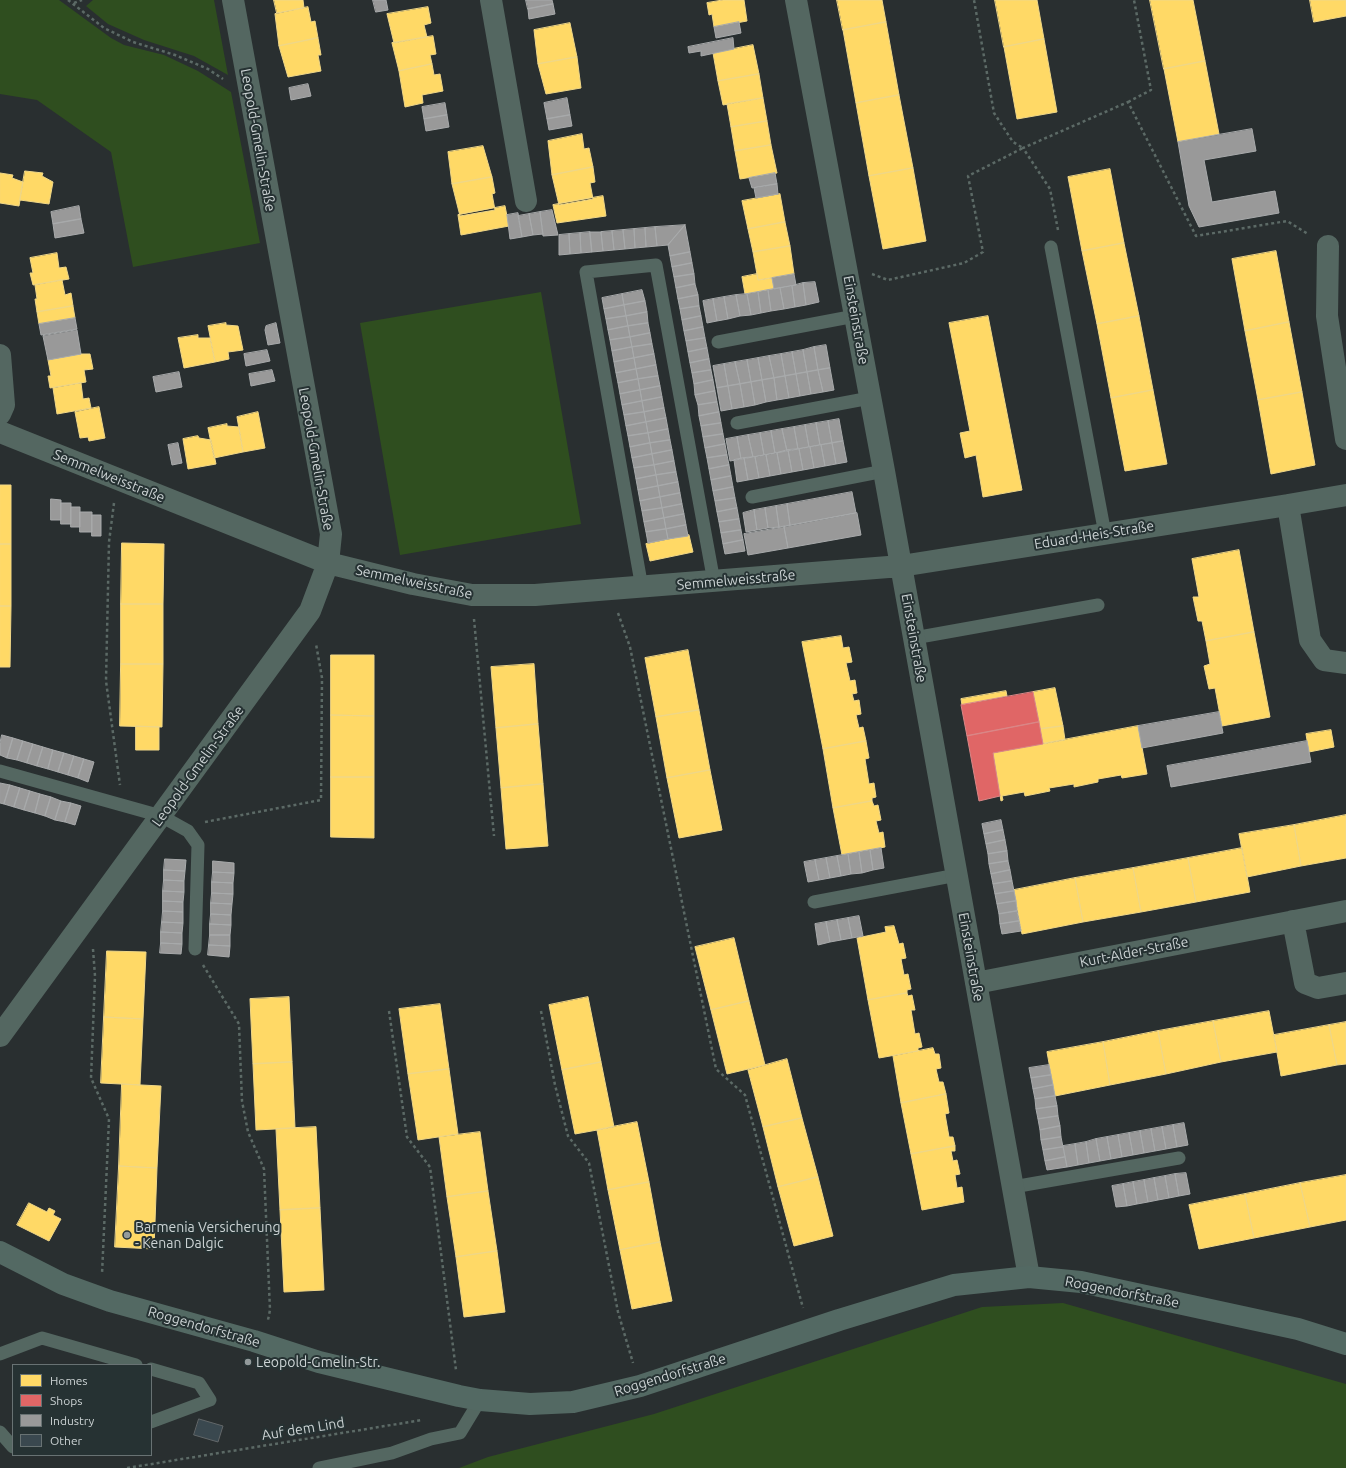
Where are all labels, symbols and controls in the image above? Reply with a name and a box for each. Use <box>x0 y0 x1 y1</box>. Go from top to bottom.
street label: Leopold-Gmelin-Straße <box>237 67 279 213</box>
street label: Einsteinstraße <box>840 274 872 366</box>
street label: Leopold-Gmelin-Straße <box>295 386 337 532</box>
street label: Semmelweisstraße <box>51 446 167 506</box>
street label: Eduard-Heis-Straße <box>1033 517 1155 553</box>
street label: Semmelweisstraße <box>354 561 474 603</box>
street label: Semmelweisstraße <box>676 566 796 594</box>
street label: Einsteinstraße <box>898 592 930 684</box>
street label: Leopold-Gmelin-Straße <box>149 702 247 830</box>
street label: Einsteinstraße <box>955 911 987 1003</box>
street label: Kurt-Alder-Straße <box>1078 933 1190 971</box>
place label: Barmenia Versicherung - Kenan Dalgic <box>135 1219 280 1252</box>
marker: Barmenia Versicherung - Kenan Dalgic <box>122 1230 132 1240</box>
street label: Roggendorfstraße <box>1063 1273 1181 1311</box>
street label: Roggendorfstraße <box>146 1303 262 1351</box>
street label: Roggendorfstraße <box>612 1350 728 1400</box>
place label: Leopold-Gmelin-Str. <box>256 1354 381 1370</box>
marker: Leopold-Gmelin-Str. <box>243 1357 253 1367</box>
legend <box>12 1364 152 1456</box>
text: Homes <box>50 1374 88 1387</box>
text: Shops <box>50 1394 82 1407</box>
text: Industry <box>50 1414 94 1427</box>
street label: Auf dem Lind <box>260 1414 346 1444</box>
text: Other <box>50 1434 82 1447</box>

